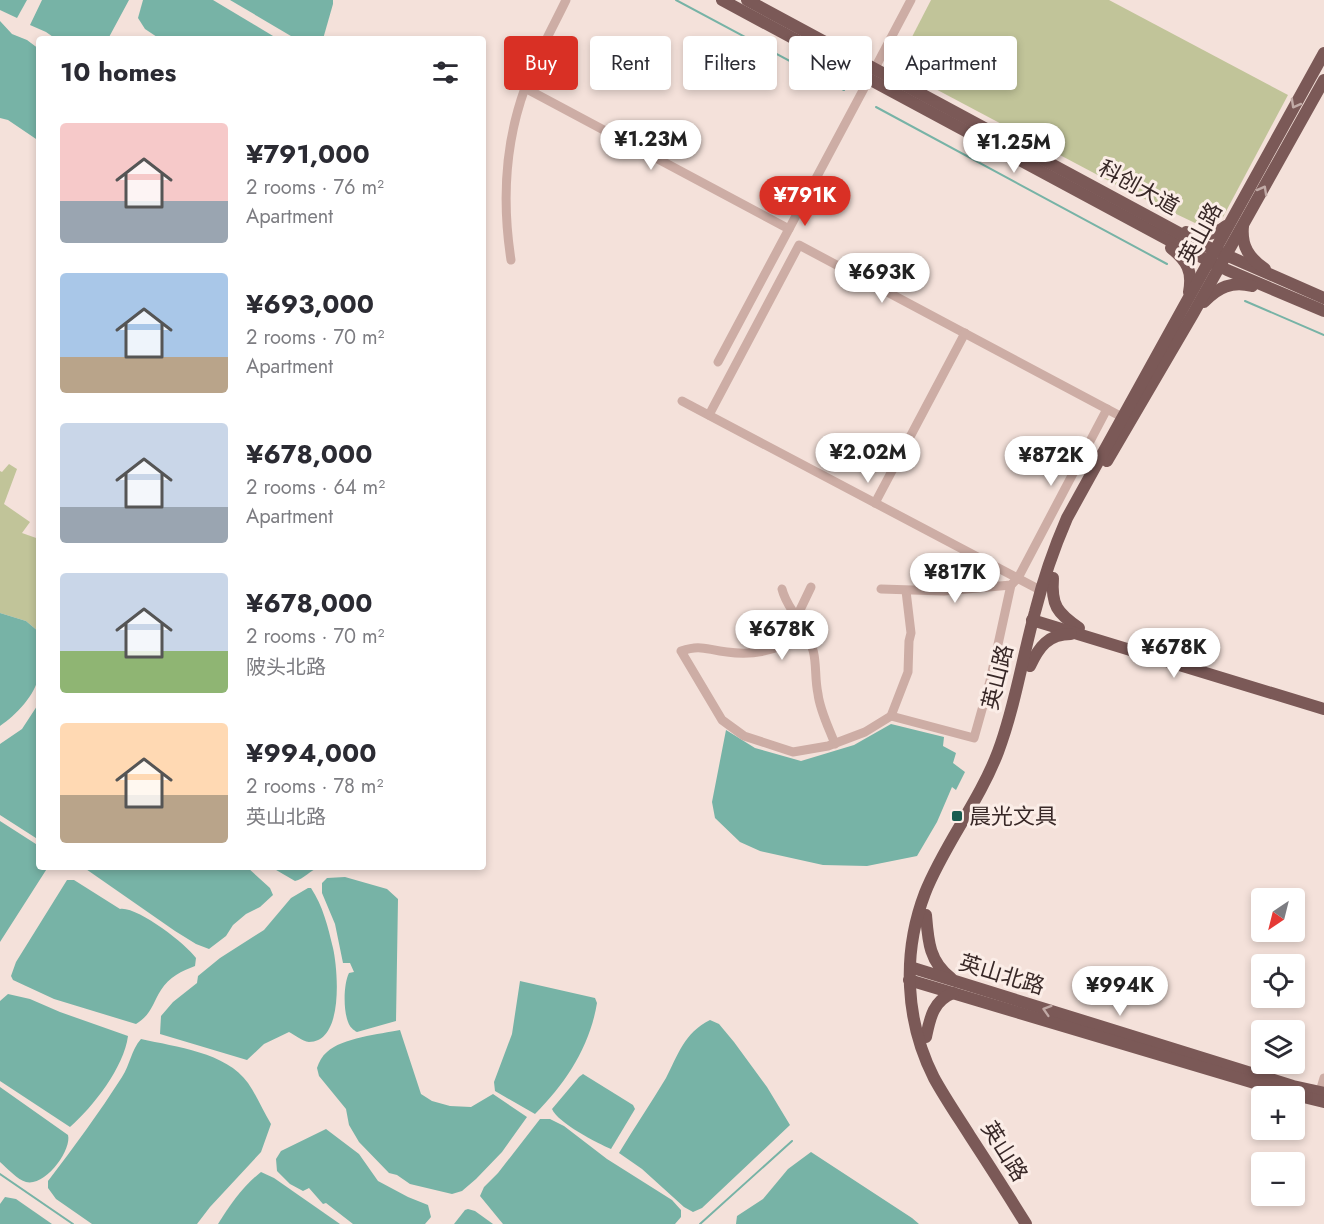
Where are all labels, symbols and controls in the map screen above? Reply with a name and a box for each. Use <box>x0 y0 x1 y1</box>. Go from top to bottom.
chip: Buy <box>504 36 578 90</box>
chip: Rent <box>590 36 671 90</box>
chip: Filters <box>683 36 777 90</box>
chip: New <box>789 36 872 90</box>
chip: Apartment <box>884 36 1017 90</box>
text: 10 homes <box>60 53 176 91</box>
icon: filters <box>429 56 462 89</box>
one-way arrow <box>1291 98 1303 108</box>
pin: ¥1.23M <box>602 120 700 171</box>
pin: ¥1.25M <box>965 123 1063 174</box>
text: ¥1.23M <box>614 125 688 154</box>
text: ¥1.25M <box>977 128 1051 157</box>
text: ¥791,000 <box>246 135 370 173</box>
icon: home <box>108 147 180 219</box>
street label: 科创大道 <box>1093 152 1185 222</box>
text: 2 rooms · 76 m² <box>246 173 384 202</box>
pin: ¥791K <box>763 176 847 227</box>
text: ¥791K <box>774 181 836 210</box>
one-way arrow <box>1255 185 1267 196</box>
street label: 英山路 <box>1170 196 1230 270</box>
text: Apartment <box>246 202 333 231</box>
pin: ¥693K <box>840 253 924 304</box>
text: ¥693K <box>849 258 915 287</box>
text: ¥693,000 <box>246 285 374 323</box>
icon: home <box>108 297 180 369</box>
text: 2 rooms · 70 m² <box>246 323 384 352</box>
text: Apartment <box>246 352 333 381</box>
pin: ¥2.02M <box>819 433 917 484</box>
text: ¥678,000 <box>246 435 372 473</box>
pin: ¥872K <box>1009 436 1093 487</box>
text: ¥2.02M <box>829 438 907 467</box>
text: ¥872K <box>1019 441 1083 470</box>
icon: home <box>108 447 180 519</box>
text: 2 rooms · 64 m² <box>246 473 385 502</box>
text: Apartment <box>246 502 333 531</box>
pin: ¥817K <box>913 553 997 604</box>
text: ¥817K <box>924 558 986 587</box>
text: ¥678,000 <box>246 584 372 622</box>
icon: home <box>108 597 180 669</box>
pin: ¥678K <box>740 610 824 661</box>
text: ¥678K <box>749 615 815 644</box>
text: 2 rooms · 70 m² <box>246 622 384 651</box>
pin: ¥678K <box>1132 628 1216 679</box>
text: ¥678K <box>1141 633 1207 662</box>
street label: 英山路 <box>973 641 1021 713</box>
text: 陂头北路 <box>246 653 326 682</box>
text: ¥994,000 <box>246 734 376 772</box>
icon: home <box>108 747 180 819</box>
text: 2 rooms · 78 m² <box>246 772 383 801</box>
place label: 晨光文具 <box>969 800 1057 832</box>
text: 英山北路 <box>246 803 326 832</box>
marker: 晨光文具 <box>950 809 964 823</box>
north arrow <box>1251 888 1305 942</box>
map controls <box>1251 888 1305 1206</box>
street label: 英山北路 <box>955 946 1049 1002</box>
button: locate <box>1251 954 1305 1008</box>
pin: ¥994K <box>1078 966 1162 1017</box>
text: ¥994K <box>1086 971 1154 1000</box>
one-way arrow <box>1042 1005 1053 1017</box>
button: layers <box>1251 1020 1305 1074</box>
button: + <box>1251 1086 1305 1140</box>
street label: 英山路 <box>974 1115 1036 1187</box>
button: − <box>1251 1152 1305 1206</box>

